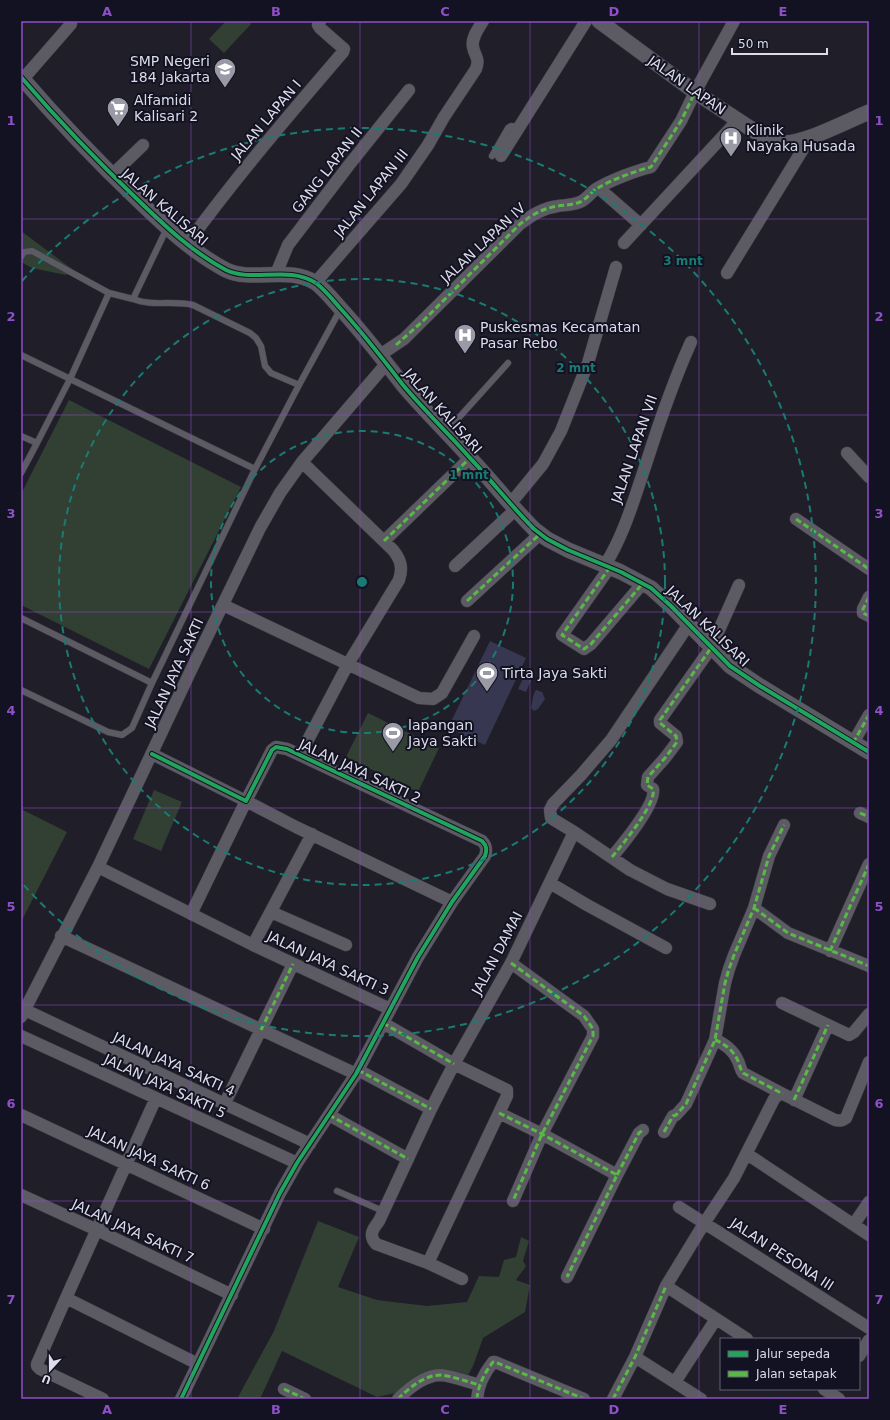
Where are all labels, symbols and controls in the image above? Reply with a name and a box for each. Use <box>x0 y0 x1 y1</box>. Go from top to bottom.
text: A <box>102 4 112 19</box>
text: B <box>271 4 281 19</box>
text: C <box>440 4 450 19</box>
text: D <box>609 4 620 19</box>
text: E <box>779 4 787 19</box>
scale bar <box>732 30 827 56</box>
text: 50 m <box>738 37 769 51</box>
street label: JALAN LAPAN <box>644 52 729 118</box>
place label: SMP Negeri 184 Jakarta <box>130 53 210 85</box>
school or university icon: SMP Negeri 184 Jakarta <box>212 56 238 89</box>
street label: JALAN LAPAN I <box>227 77 304 164</box>
place label: Alfamidi Kalisari 2 <box>134 92 198 124</box>
supermarket icon: Alfamidi Kalisari 2 <box>105 95 131 128</box>
text: 1 <box>6 113 16 128</box>
text: 1 <box>874 113 884 128</box>
place label: Klinik Nayaka Husada <box>746 122 856 154</box>
street label: GANG LAPAN II <box>289 124 365 216</box>
hospital icon: Klinik Nayaka Husada <box>718 125 744 158</box>
street label: JALAN LAPAN III <box>330 146 411 241</box>
street label: JALAN KALISARI <box>118 165 211 249</box>
street label: JALAN LAPAN IV <box>437 200 529 287</box>
text: 3 mnt <box>663 254 703 268</box>
text: 2 <box>6 309 16 324</box>
text: 2 <box>874 309 884 324</box>
place label: Puskesmas Kecamatan Pasar Rebo <box>480 319 640 351</box>
hospital icon: Puskesmas Kecamatan Pasar Rebo <box>452 322 478 355</box>
text: 2 mnt <box>556 361 596 375</box>
street label: JALAN KALISARI <box>400 364 485 457</box>
street label: JALAN LAPAN VII <box>608 393 660 506</box>
text: 1 mnt <box>449 468 489 482</box>
text: 3 <box>6 506 16 521</box>
text: 3 <box>874 506 884 521</box>
centre of rings <box>355 575 369 589</box>
street label: JALAN KALISARI <box>662 582 753 670</box>
street label: JALAN JAYA SAKTI <box>141 615 206 731</box>
sports icon: Tirta Jaya Sakti <box>474 660 500 693</box>
place label: Tirta Jaya Sakti <box>501 665 607 681</box>
text: 4 <box>6 703 16 718</box>
text: 4 <box>874 703 884 718</box>
place label: lapangan Jaya Sakti <box>407 717 477 749</box>
sports icon: lapangan Jaya Sakti <box>380 720 406 753</box>
street label: JALAN JAYA SAKTI 2 <box>296 735 424 806</box>
text: 5 <box>6 899 16 914</box>
text: 5 <box>874 899 884 914</box>
street label: JALAN DAMAI <box>468 909 526 998</box>
street label: JALAN JAYA SAKTI 3 <box>264 927 392 998</box>
street label: JALAN JAYA SAKTI 4 <box>110 1028 238 1099</box>
street label: JALAN JAYA SAKTI 5 <box>101 1050 229 1121</box>
text: 6 <box>6 1096 16 1111</box>
text: 6 <box>874 1096 884 1111</box>
street label: JALAN JAYA SAKTI 6 <box>85 1122 213 1193</box>
street label: JALAN JAYA SAKTI 7 <box>69 1195 197 1266</box>
street label: JALAN PESONA III <box>726 1214 837 1293</box>
text: 7 <box>6 1292 16 1307</box>
text: 7 <box>874 1292 884 1307</box>
legend <box>720 1338 860 1390</box>
text: Jalur sepeda <box>755 1347 830 1361</box>
north arrow <box>30 1350 70 1390</box>
text: Jalan setapak <box>755 1367 837 1381</box>
text: U <box>40 1371 53 1387</box>
text: A <box>102 1402 112 1417</box>
text: B <box>271 1402 281 1417</box>
text: C <box>440 1402 450 1417</box>
text: D <box>609 1402 620 1417</box>
text: E <box>779 1402 787 1417</box>

